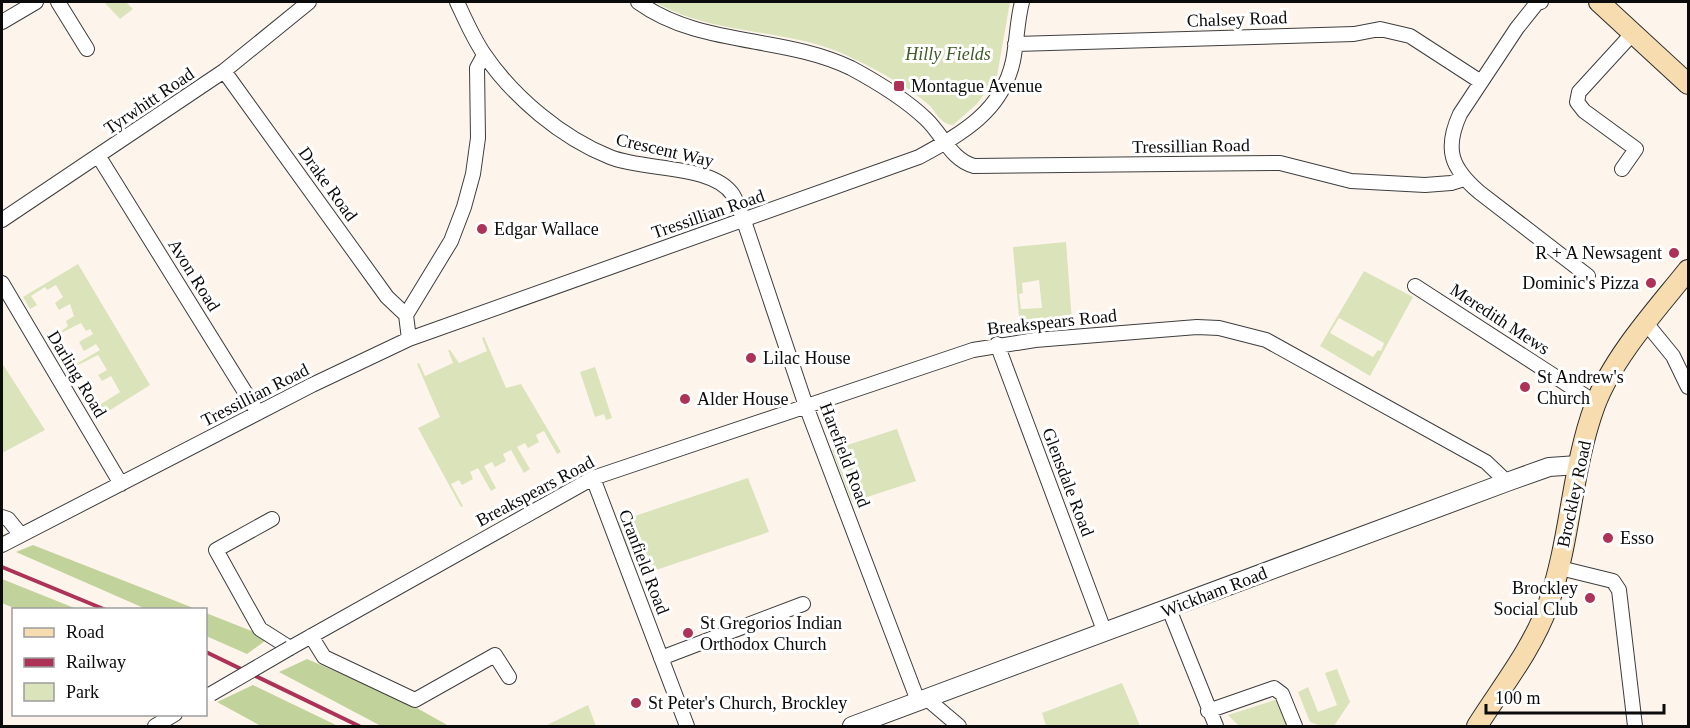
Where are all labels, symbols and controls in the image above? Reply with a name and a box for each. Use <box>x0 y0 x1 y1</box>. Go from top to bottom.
street label: Chalsey Road <box>1186 7 1288 31</box>
park label: Hilly Fields <box>904 44 991 64</box>
street label: Tyrwhitt Road <box>100 64 198 138</box>
place label: Montague Avenue <box>911 76 1042 96</box>
marker: Montague Avenue <box>892 79 906 93</box>
street label: Crescent Way <box>614 129 716 171</box>
street label: Tressillian Road <box>1132 135 1250 157</box>
street label: Drake Road <box>294 143 362 225</box>
street label: Tressillian Road <box>649 185 767 243</box>
place label: Edgar Wallace <box>494 219 599 239</box>
marker: Edgar Wallace <box>475 222 489 236</box>
street label: Avon Road <box>164 235 224 315</box>
place label: R + A Newsagent <box>1535 243 1662 263</box>
marker: R + A Newsagent <box>1667 246 1681 260</box>
place label: Dominic's Pizza <box>1522 273 1639 293</box>
marker: Dominic's Pizza <box>1644 276 1658 290</box>
street label: Meredith Mews <box>1447 279 1553 359</box>
street label: Breakspears Road <box>986 305 1118 339</box>
street label: Darling Road <box>43 327 111 421</box>
place label: Lilac House <box>763 348 850 368</box>
marker: Lilac House <box>744 351 758 365</box>
street label: Tressillian Road <box>198 359 312 431</box>
place label: St Andrew's Church <box>1537 367 1624 408</box>
marker: St Andrew's Church <box>1518 380 1532 394</box>
place label: Alder House <box>697 389 788 409</box>
marker: Alder House <box>678 392 692 406</box>
street label: Harefield Road <box>816 400 874 510</box>
street label: Glensdale Road <box>1038 425 1098 539</box>
street label: Brockley Road <box>1553 439 1595 549</box>
street label: Breakspears Road <box>473 452 597 530</box>
street label: Cranfield Road <box>615 507 673 617</box>
place label: Esso <box>1620 528 1654 548</box>
marker: Esso <box>1601 531 1615 545</box>
street label: Wickham Road <box>1158 563 1270 621</box>
place label: Brockley Social Club <box>1494 578 1578 619</box>
marker: Brockley Social Club <box>1583 591 1597 605</box>
legend <box>12 608 207 716</box>
place label: St Gregorios Indian Orthodox Church <box>700 613 842 654</box>
text: Road <box>66 622 104 642</box>
marker: St Gregorios Indian Orthodox Church <box>681 626 695 640</box>
text: Railway <box>66 652 126 672</box>
scale bar <box>1486 677 1664 715</box>
text: Park <box>66 682 99 702</box>
text: 100 m <box>1495 688 1541 708</box>
place label: St Peter's Church, Brockley <box>648 693 847 713</box>
marker: St Peter's Church, Brockley <box>629 696 643 710</box>

